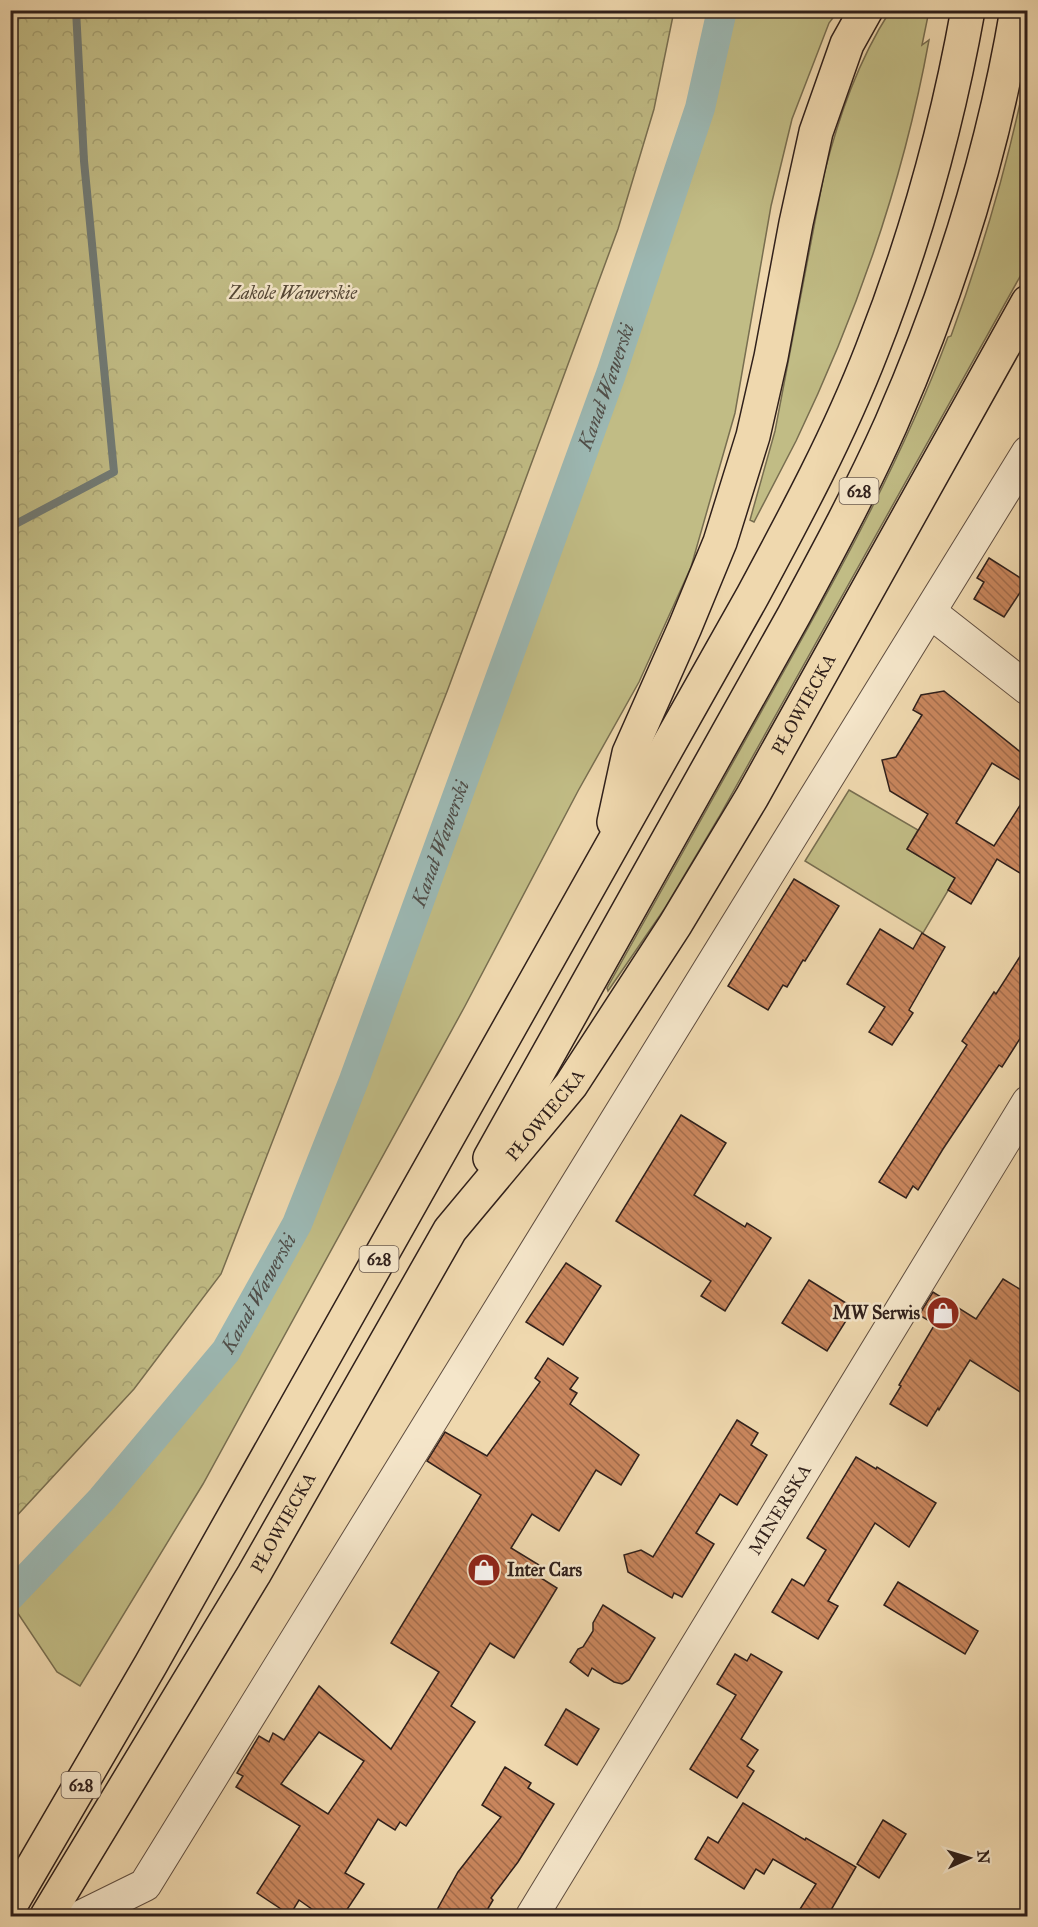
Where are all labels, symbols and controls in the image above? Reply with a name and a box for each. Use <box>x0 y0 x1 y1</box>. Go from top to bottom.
park label: Zakole Wawerskie <box>228 282 358 304</box>
water label: Kanał Wawerski <box>572 320 639 454</box>
road number: 628 <box>840 478 878 504</box>
street label: PŁOWIECKA <box>767 650 841 758</box>
water label: Kanał Wawerski <box>406 777 474 911</box>
street label: PŁOWIECKA <box>501 1065 589 1165</box>
water label: Kanał Wawerski <box>215 1229 301 1358</box>
road number: 628 <box>360 1246 398 1272</box>
shop icon: MW Serwis <box>925 1295 961 1331</box>
place label: MW Serwis <box>832 1302 920 1324</box>
street label: MINERSKA <box>744 1460 816 1559</box>
street label: PŁOWIECKA <box>246 1468 321 1577</box>
shop icon: Inter Cars <box>466 1552 502 1588</box>
place label: Inter Cars <box>507 1559 582 1581</box>
road number: 628 <box>62 1772 100 1798</box>
north arrow <box>939 1828 999 1888</box>
text: N <box>974 1850 993 1865</box>

